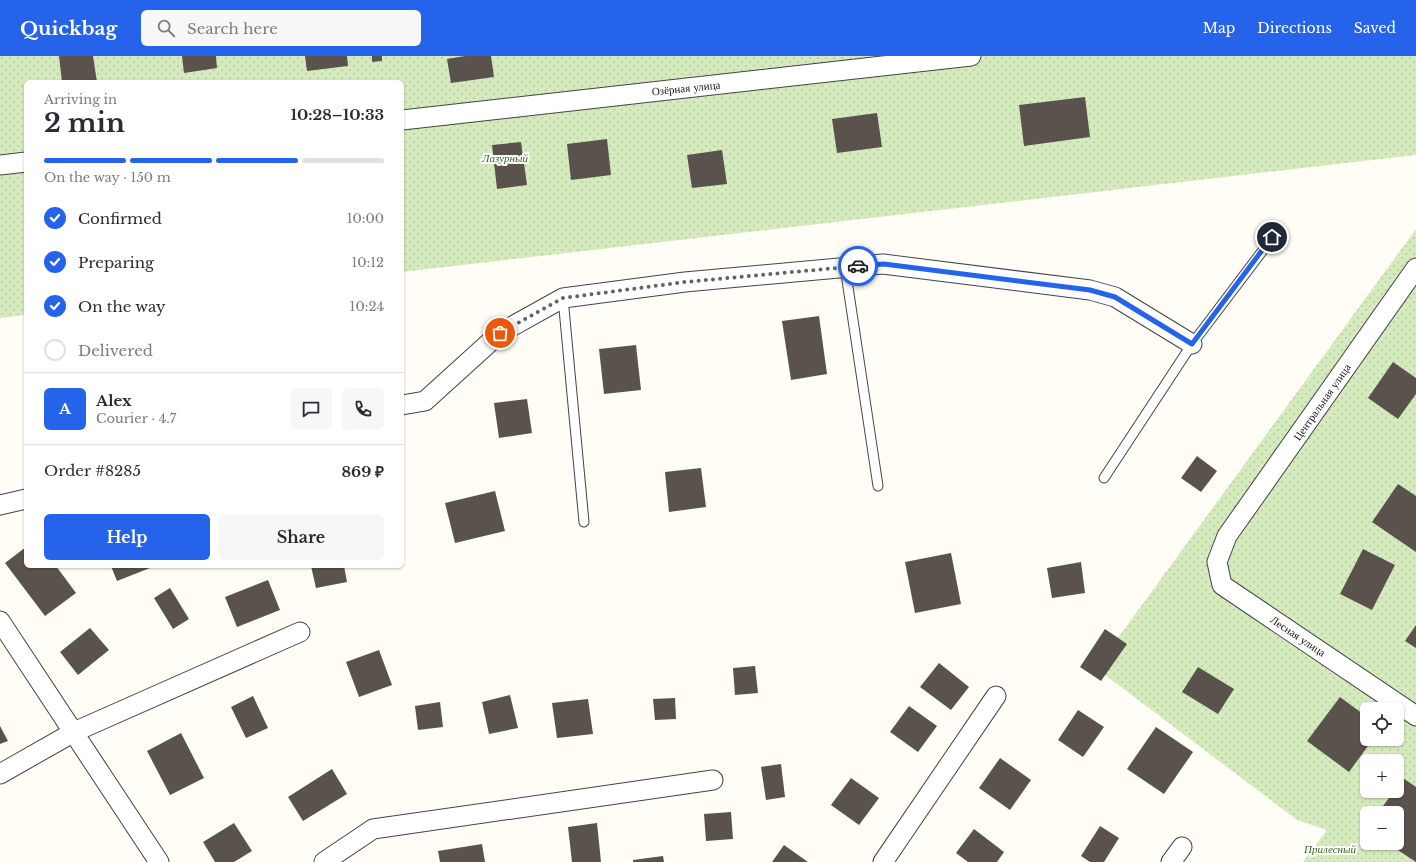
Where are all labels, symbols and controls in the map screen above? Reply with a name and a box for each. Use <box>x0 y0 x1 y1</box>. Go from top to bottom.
search box <box>141 10 421 46</box>
text: Quickbag <box>20 17 117 40</box>
icon: search <box>155 17 177 39</box>
text: Search here <box>187 19 278 38</box>
text: Map <box>1203 19 1235 37</box>
text: Directions <box>1257 19 1332 37</box>
text: Saved <box>1354 19 1396 37</box>
street label: Озёрная улица <box>651 77 721 99</box>
text: Arriving in <box>44 91 117 108</box>
text: 10:28–10:33 <box>290 105 384 124</box>
text: 2 min <box>44 107 125 139</box>
park label: Лазурный <box>481 151 528 165</box>
text: On the way · 150 m <box>44 169 171 186</box>
icon: check <box>44 207 66 229</box>
text: Confirmed <box>78 209 162 228</box>
text: 10:00 <box>347 210 384 227</box>
pin <box>1255 220 1289 254</box>
icon: home <box>1261 226 1283 248</box>
courier <box>838 246 878 286</box>
icon: check <box>44 251 66 273</box>
text: Preparing <box>78 253 154 272</box>
text: 10:12 <box>351 254 384 271</box>
icon: car <box>847 255 869 277</box>
icon: check <box>44 295 66 317</box>
text: On the way <box>78 297 166 316</box>
text: 10:24 <box>350 298 384 315</box>
pin <box>483 316 517 350</box>
icon: bag <box>489 322 511 344</box>
text: Delivered <box>78 341 153 360</box>
street label: Центральная улица <box>1290 361 1354 443</box>
button: chat <box>290 388 332 430</box>
button: phone <box>342 388 384 430</box>
text: Alex <box>96 391 132 410</box>
text: A <box>59 399 71 418</box>
text: Courier · 4.7 <box>96 410 176 427</box>
text: Order #8285 <box>44 461 141 480</box>
text: 869 ₽ <box>342 462 384 481</box>
button: Help <box>44 514 210 560</box>
button: Share <box>218 514 384 560</box>
street label: Лесная улица <box>1268 612 1328 660</box>
map controls <box>1360 702 1404 850</box>
button: locate <box>1360 702 1404 746</box>
button: + <box>1360 754 1404 798</box>
button: − <box>1360 806 1404 850</box>
park label: Прилесный <box>1303 842 1357 856</box>

